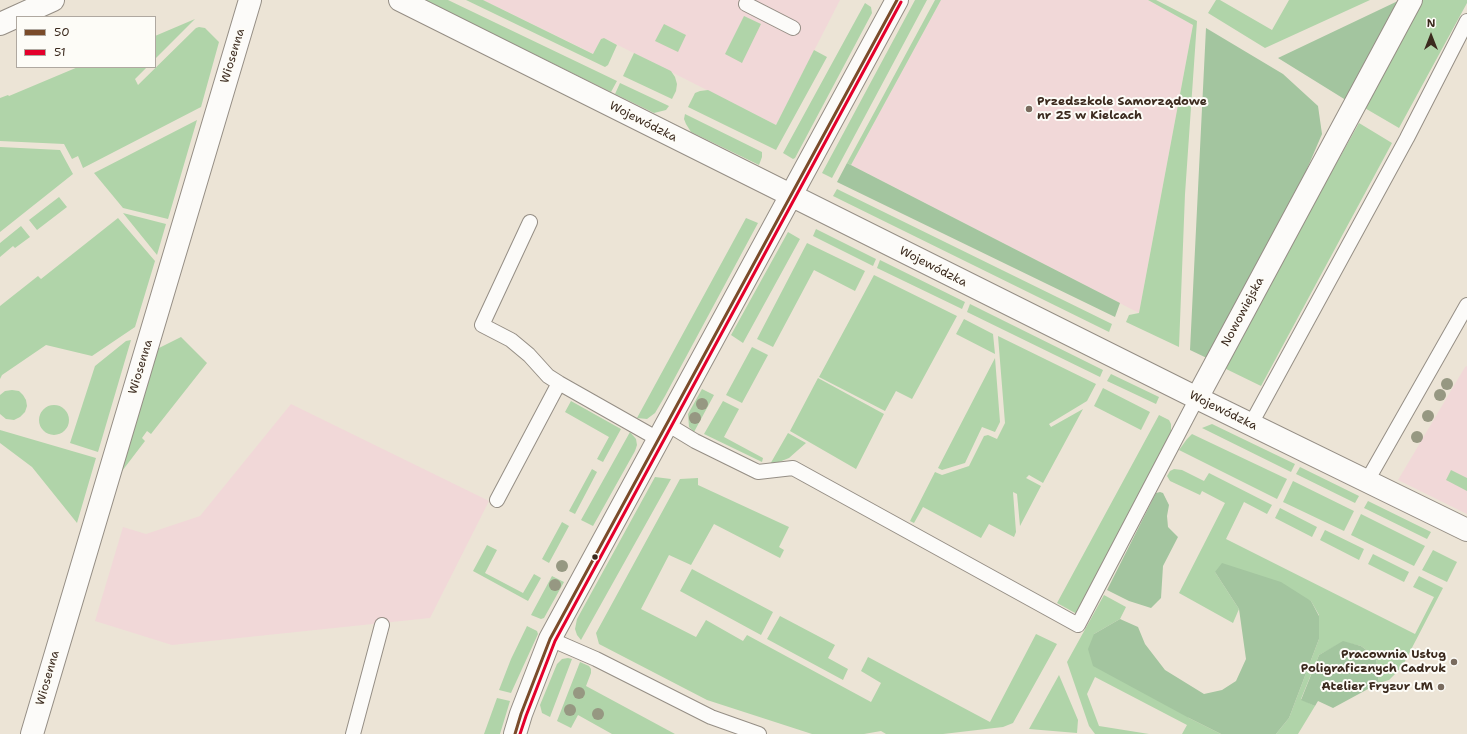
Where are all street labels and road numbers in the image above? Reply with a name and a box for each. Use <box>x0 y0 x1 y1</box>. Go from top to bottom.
street label: Wiosenna <box>218 27 248 85</box>
street label: Wojewódzka <box>607 99 679 145</box>
street label: Wojewódzka <box>897 244 969 290</box>
street label: Nowowiejska <box>1219 275 1267 349</box>
street label: Wiosenna <box>126 338 156 396</box>
street label: Wojewódzka <box>1187 388 1259 434</box>
street label: Wiosenna <box>33 649 63 707</box>

